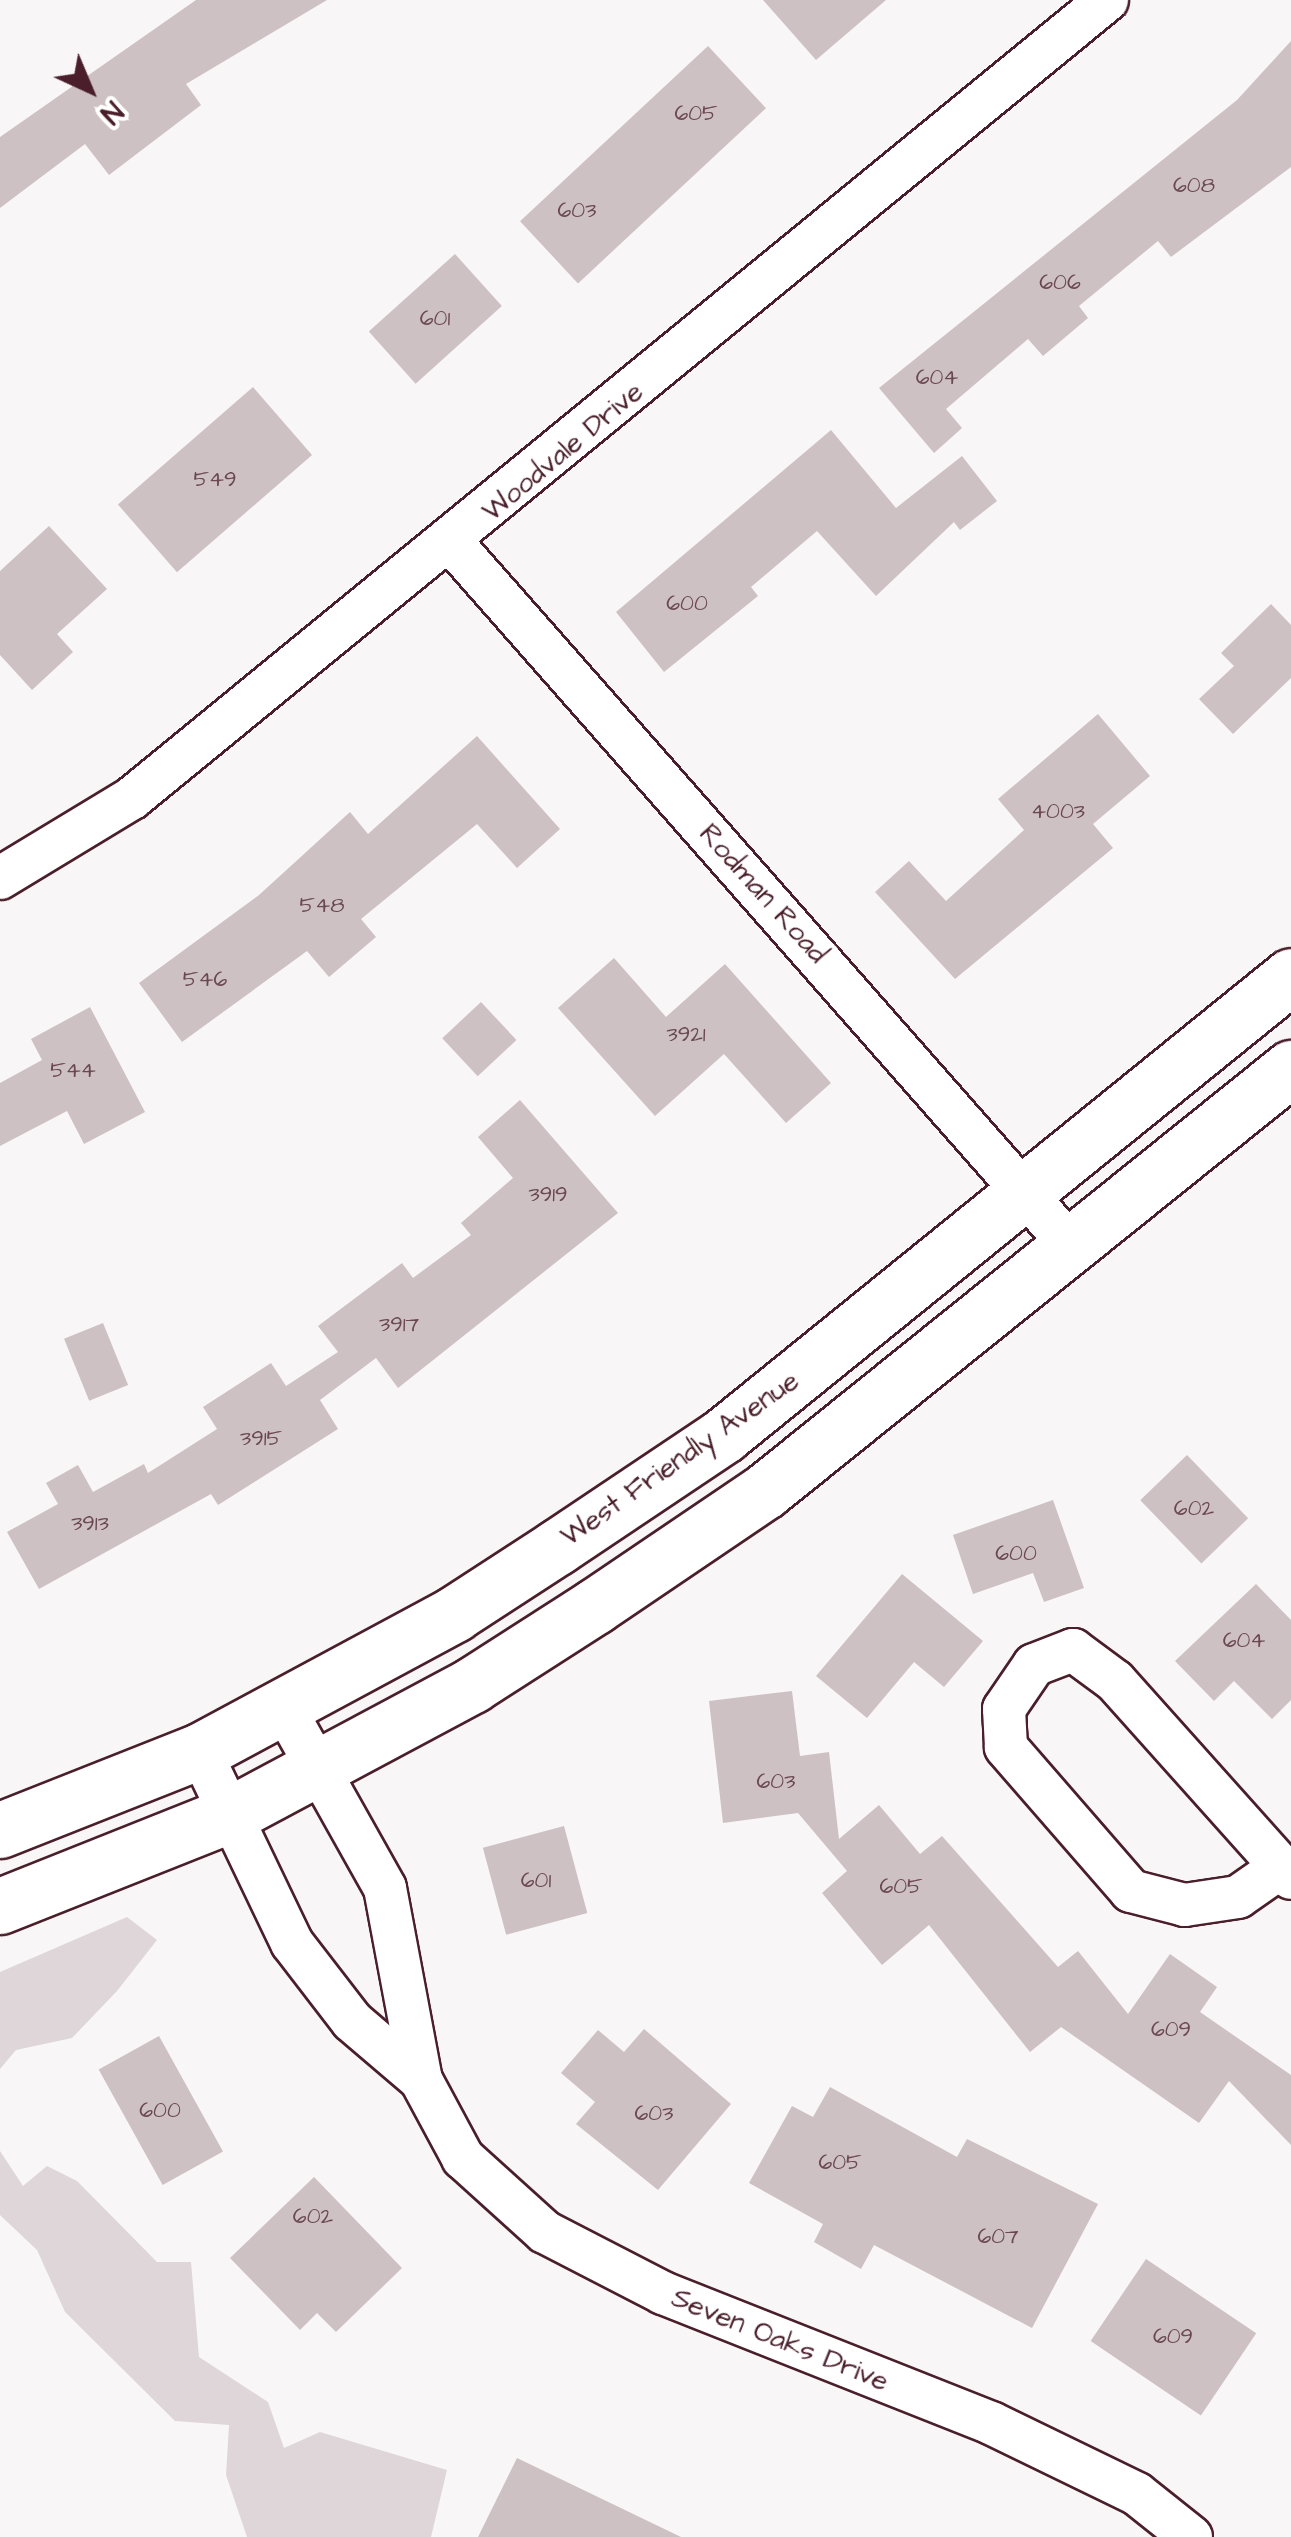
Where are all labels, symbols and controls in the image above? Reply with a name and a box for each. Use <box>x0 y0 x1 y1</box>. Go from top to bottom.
north arrow <box>40 40 140 140</box>
text: N <box>91 92 131 132</box>
house number: 605 <box>674 101 718 127</box>
house number: 608 <box>1173 173 1215 199</box>
house number: 603 <box>558 198 596 224</box>
house number: 606 <box>1039 270 1081 296</box>
house number: 601 <box>420 306 450 332</box>
house number: 604 <box>916 365 958 391</box>
street label: Woodvale Drive <box>476 375 650 529</box>
house number: 549 <box>193 467 237 493</box>
house number: 600 <box>666 591 708 617</box>
house number: 4003 <box>1031 799 1085 825</box>
street label: Rodman Road <box>692 817 834 971</box>
house number: 548 <box>300 893 344 919</box>
house number: 546 <box>183 967 227 993</box>
house number: 3921 <box>666 1022 706 1048</box>
house number: 544 <box>50 1058 96 1084</box>
house number: 3919 <box>528 1182 568 1208</box>
house number: 3917 <box>379 1312 419 1338</box>
street label: West Friendly Avenue <box>555 1364 805 1554</box>
house number: 3915 <box>240 1426 282 1452</box>
house number: 602 <box>1174 1496 1214 1522</box>
house number: 3913 <box>71 1511 109 1537</box>
house number: 600 <box>995 1541 1037 1567</box>
house number: 604 <box>1223 1628 1265 1654</box>
house number: 603 <box>757 1769 795 1795</box>
house number: 601 <box>521 1868 551 1894</box>
house number: 605 <box>879 1874 923 1900</box>
house number: 609 <box>1151 2017 1191 2043</box>
house number: 600 <box>139 2098 181 2124</box>
house number: 603 <box>635 2101 673 2127</box>
house number: 605 <box>818 2150 862 2176</box>
house number: 602 <box>293 2204 333 2230</box>
house number: 607 <box>977 2224 1019 2250</box>
street label: Seven Oaks Drive <box>667 2281 893 2399</box>
house number: 609 <box>1153 2324 1193 2350</box>

